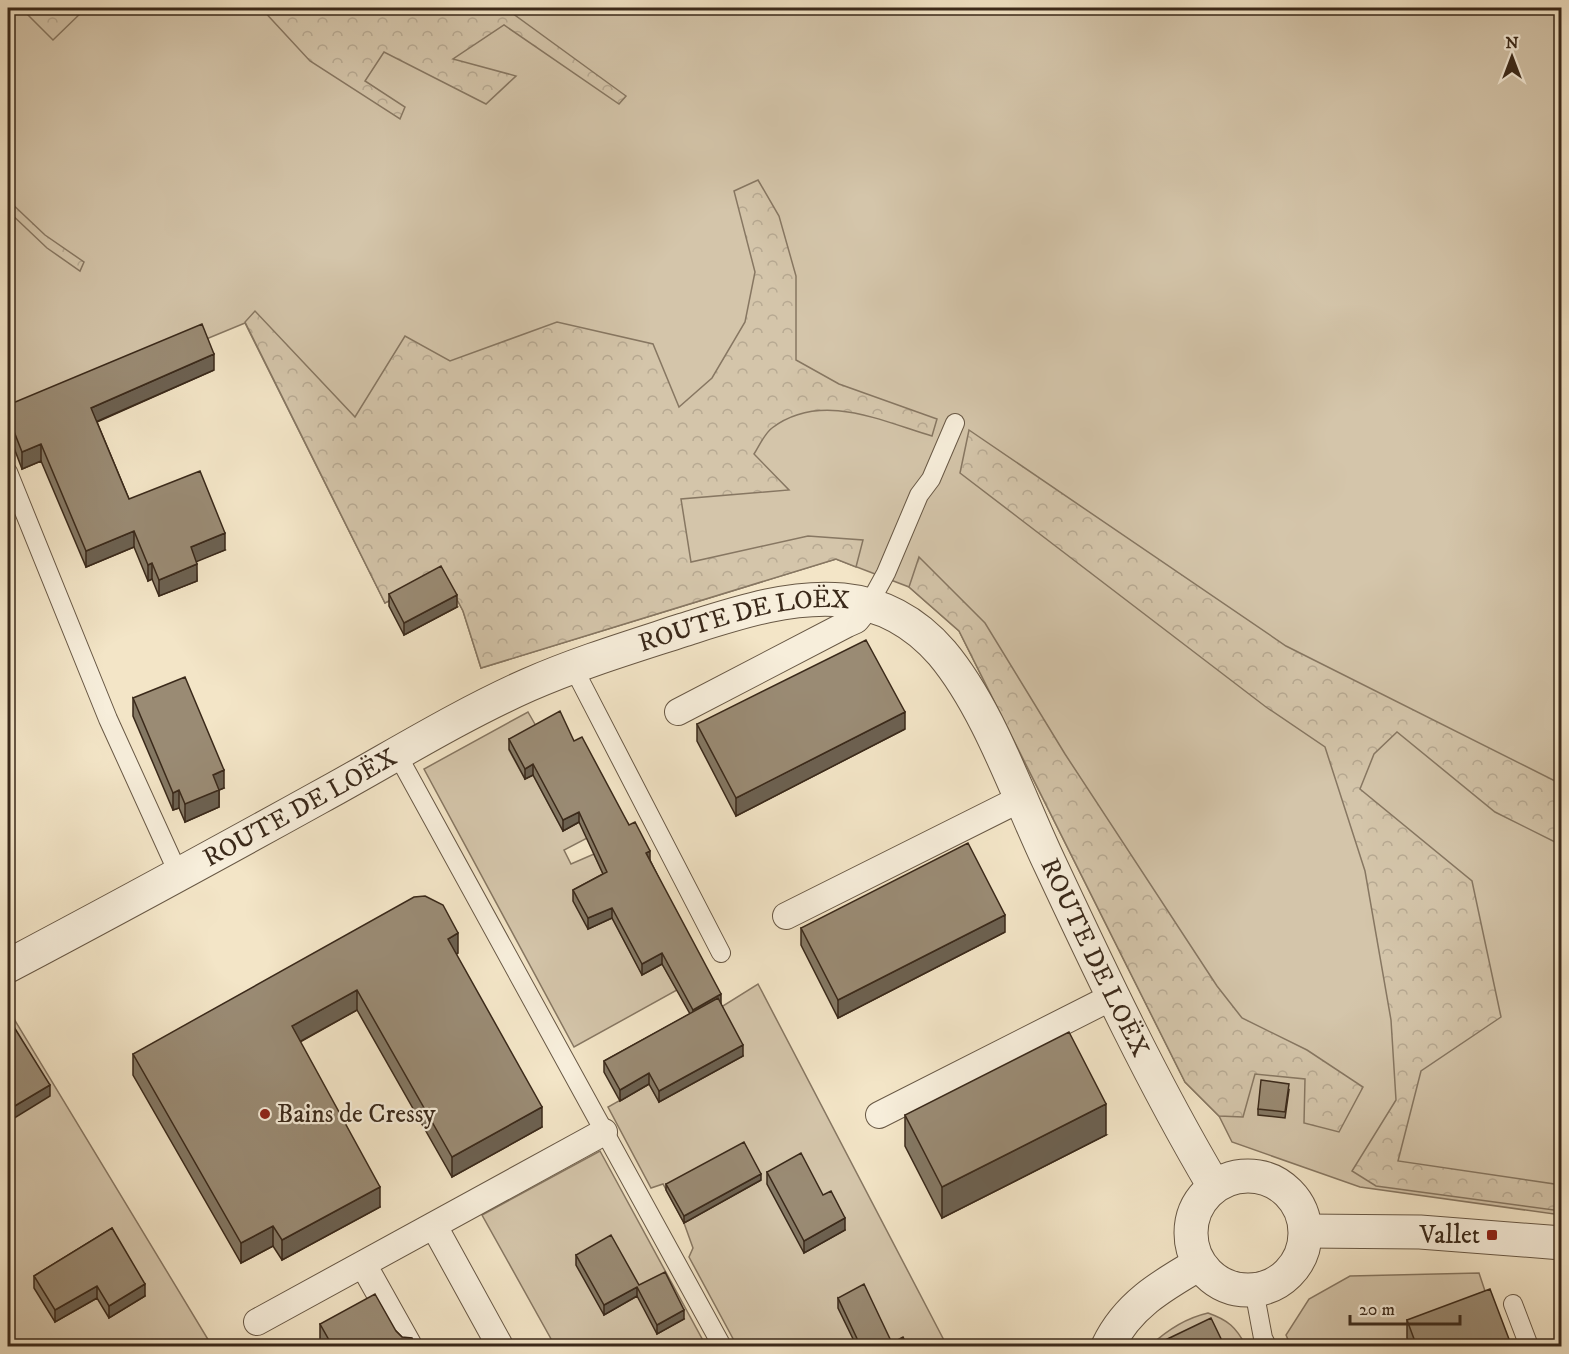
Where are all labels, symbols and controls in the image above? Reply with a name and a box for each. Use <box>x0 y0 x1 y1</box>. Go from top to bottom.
north arrow <box>1482 27 1542 87</box>
text: N <box>1505 33 1519 53</box>
street label: ROUTE DE LOËX <box>634 583 851 660</box>
street label: ROUTE DE LOËX <box>197 741 403 875</box>
street label: ROUTE DE LOËX <box>1033 853 1157 1062</box>
place label: Bains de Cressy <box>277 1098 436 1131</box>
marker: Bains de Cressy <box>258 1107 272 1121</box>
place label: Vallet <box>1418 1219 1480 1252</box>
marker: Vallet <box>1485 1228 1499 1242</box>
scale bar <box>1350 1288 1460 1326</box>
text: 20 m <box>1359 1299 1395 1321</box>

